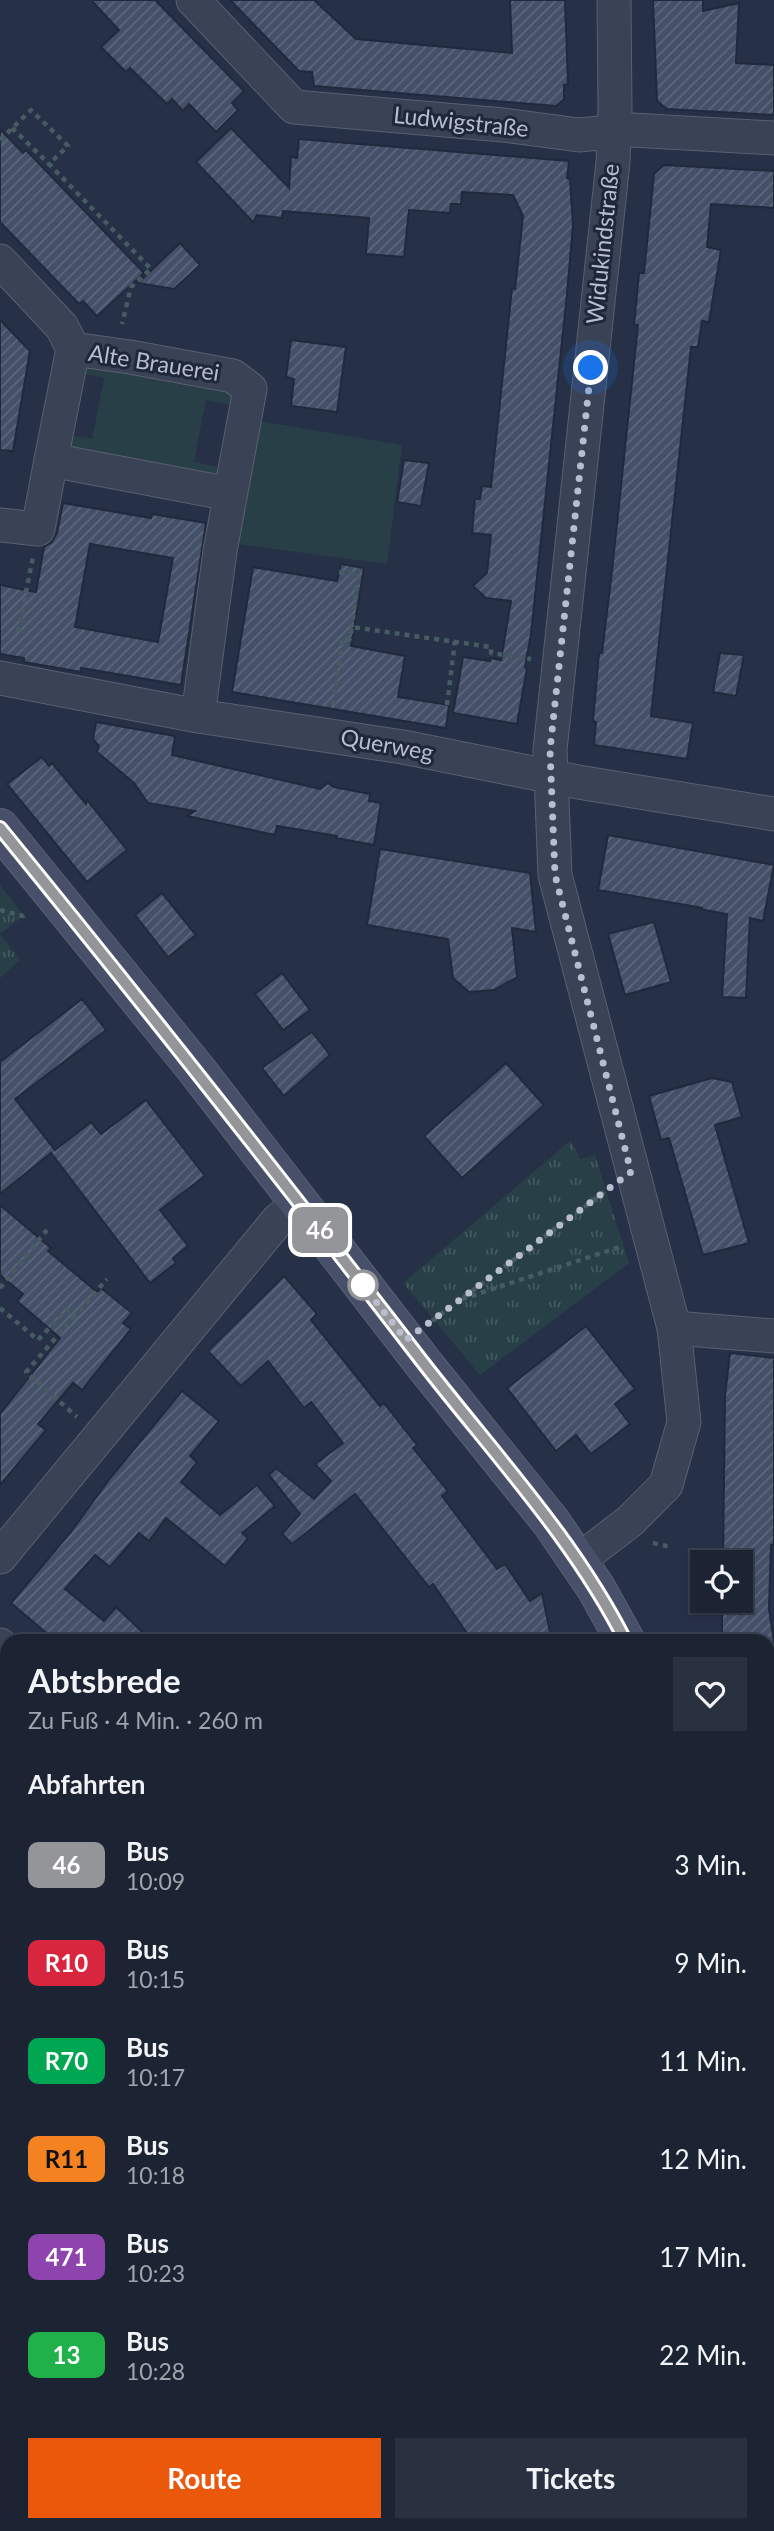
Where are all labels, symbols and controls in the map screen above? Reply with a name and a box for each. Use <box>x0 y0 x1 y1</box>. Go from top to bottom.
street label: Ludwigstraße <box>392 100 530 142</box>
street label: Widukindstraße <box>580 162 624 326</box>
street label: Alte Brauerei <box>87 338 222 386</box>
your location <box>573 350 608 385</box>
street label: Querweg <box>339 722 436 766</box>
line badge: 46 <box>288 1207 352 1253</box>
text: 46 <box>306 1215 334 1244</box>
unlabelled marker <box>348 1270 378 1300</box>
map controls <box>690 1550 753 1613</box>
button: locate <box>690 1550 753 1613</box>
button: heart <box>673 1657 747 1731</box>
text: Abtsbrede <box>28 1660 181 1700</box>
text: Zu Fuß · 4 Min. · 260 m <box>28 1706 263 1734</box>
text: Abfahrten <box>28 1768 146 1800</box>
text: Bus <box>126 1835 169 1867</box>
text: 3 Min. <box>674 1849 747 1881</box>
text: 46 <box>53 1850 80 1879</box>
text: 10:09 <box>126 1867 185 1895</box>
text: Bus <box>126 1933 169 1965</box>
text: 9 Min. <box>674 1947 747 1979</box>
text: R10 <box>45 1948 88 1977</box>
text: 10:15 <box>126 1965 185 1993</box>
text: Bus <box>126 2031 169 2063</box>
text: 11 Min. <box>659 2045 747 2077</box>
text: R70 <box>45 2046 88 2075</box>
text: 10:17 <box>126 2063 185 2091</box>
text: Bus <box>126 2129 169 2161</box>
text: 12 Min. <box>659 2143 747 2175</box>
text: R11 <box>45 2144 88 2173</box>
text: 10:18 <box>126 2161 185 2189</box>
text: Bus <box>126 2227 169 2259</box>
text: 17 Min. <box>659 2241 747 2273</box>
text: 471 <box>46 2242 87 2271</box>
text: 10:23 <box>126 2259 185 2287</box>
text: Bus <box>126 2325 169 2357</box>
text: 22 Min. <box>659 2339 747 2371</box>
text: 13 <box>53 2340 80 2369</box>
text: 10:28 <box>126 2357 185 2385</box>
button: Route <box>28 2438 381 2518</box>
button: Tickets <box>395 2438 747 2518</box>

